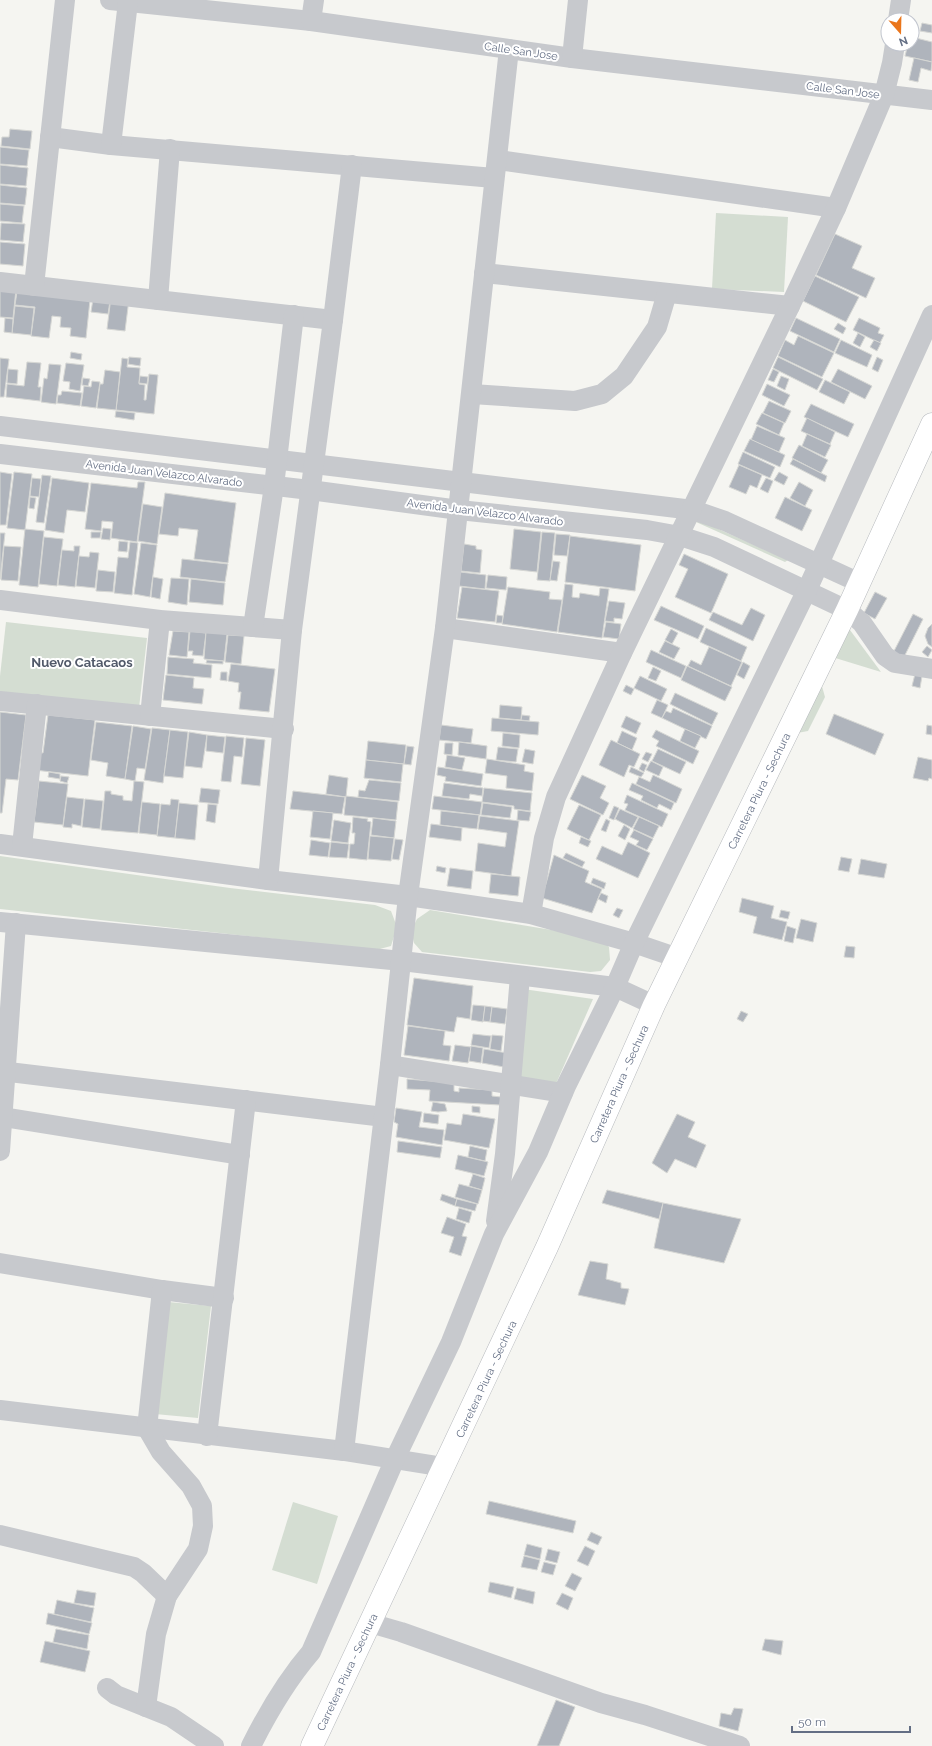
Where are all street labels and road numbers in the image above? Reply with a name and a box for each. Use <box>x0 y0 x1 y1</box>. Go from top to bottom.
street label: Calle San Jose <box>483 40 559 63</box>
street label: Calle San Jose <box>805 80 881 102</box>
street label: Avenida Juan Velazco Alvarado <box>85 457 243 490</box>
street label: Avenida Juan Velazco Alvarado <box>406 496 564 529</box>
street label: Carretera Piura - Sechura <box>726 731 793 852</box>
street label: Carretera Piura - Sechura <box>587 1023 651 1145</box>
street label: Carretera Piura - Sechura <box>454 1318 519 1440</box>
street label: Carretera Piura - Sechura <box>315 1611 380 1733</box>

